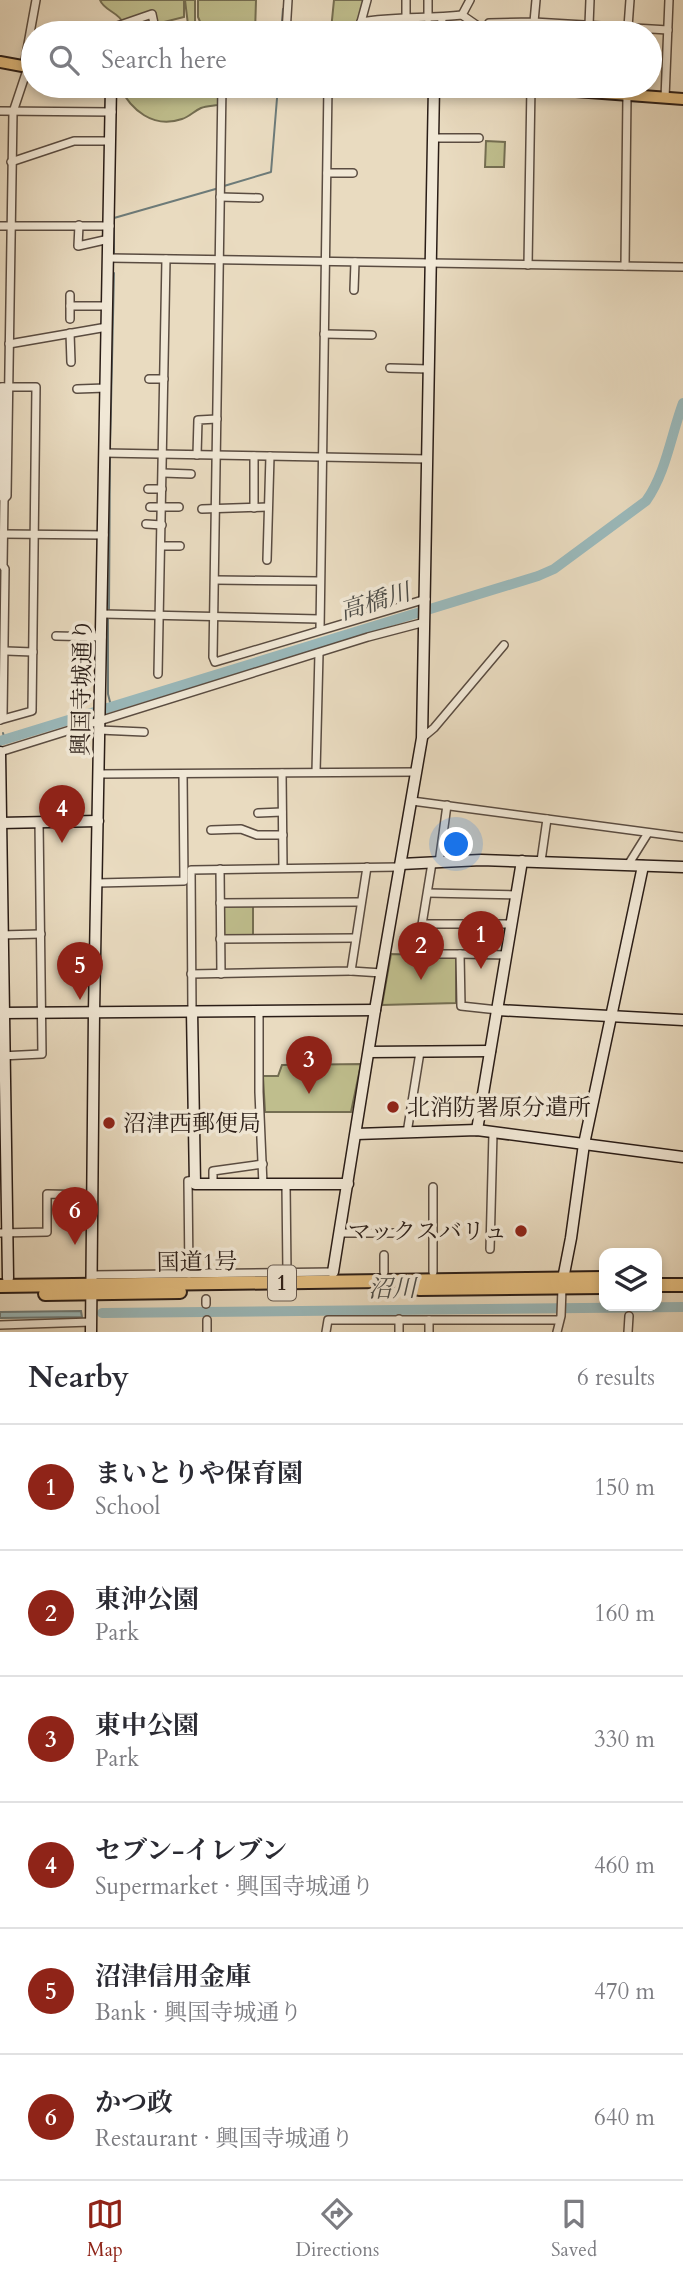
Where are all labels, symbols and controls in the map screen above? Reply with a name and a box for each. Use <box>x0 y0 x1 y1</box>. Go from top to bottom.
search box <box>21 21 662 98</box>
icon: search <box>45 41 83 79</box>
text: Search here <box>101 42 227 77</box>
water label: 高橋川 <box>336 575 417 628</box>
street label: 興国寺城通り <box>65 618 99 756</box>
pin: 4 <box>39 785 85 843</box>
your location <box>439 827 473 861</box>
pin: 1 <box>458 911 504 969</box>
pin: 2 <box>398 922 444 980</box>
pin: 5 <box>57 942 103 1000</box>
pin: 3 <box>286 1036 332 1094</box>
place label: 北消防署原分遣所 <box>407 1092 591 1123</box>
marker: 北消防署原分遣所 <box>385 1099 401 1115</box>
place label: 沼津西郵便局 <box>123 1108 261 1139</box>
marker: 沼津西郵便局 <box>101 1115 117 1131</box>
pin: 6 <box>52 1187 98 1245</box>
place label: マックスバリュ <box>348 1216 507 1247</box>
marker: マックスバリュ <box>513 1223 529 1239</box>
street label: 国道1号 <box>156 1246 238 1278</box>
map controls <box>599 1248 662 1311</box>
button: layers <box>599 1248 662 1311</box>
road number: 1 <box>268 1266 296 1300</box>
water label: 沼川 <box>368 1272 419 1306</box>
text: Nearby <box>28 1357 129 1398</box>
text: 6 results <box>577 1362 655 1393</box>
text: まいとりや保育園 <box>95 1456 303 1491</box>
text: 1 <box>45 1472 57 1503</box>
text: 150 m <box>594 1472 655 1503</box>
text: School <box>95 1491 160 1522</box>
text: 東沖公園 <box>95 1582 199 1617</box>
text: 2 <box>45 1598 57 1629</box>
text: 160 m <box>594 1598 655 1629</box>
text: Park <box>95 1617 139 1648</box>
text: 東中公園 <box>95 1708 199 1743</box>
text: 3 <box>45 1724 57 1755</box>
text: 330 m <box>594 1724 655 1755</box>
text: Park <box>95 1743 139 1774</box>
text: セブン-イレブン <box>95 1833 287 1868</box>
text: 4 <box>45 1850 57 1881</box>
text: 460 m <box>594 1850 655 1881</box>
text: Supermarket · 興国寺城通り <box>95 1871 374 1902</box>
text: 沼津信用金庫 <box>95 1959 251 1994</box>
text: 5 <box>45 1976 57 2007</box>
text: 470 m <box>594 1976 655 2007</box>
text: Bank · 興国寺城通り <box>95 1997 302 2028</box>
text: かつ政 <box>95 2085 173 2120</box>
text: 6 <box>45 2102 57 2133</box>
text: 640 m <box>594 2102 655 2133</box>
text: Restaurant · 興国寺城通り <box>95 2123 354 2154</box>
tab: Map <box>86 2195 124 2263</box>
tab: Directions <box>296 2195 379 2263</box>
tab: Saved <box>551 2195 597 2263</box>

